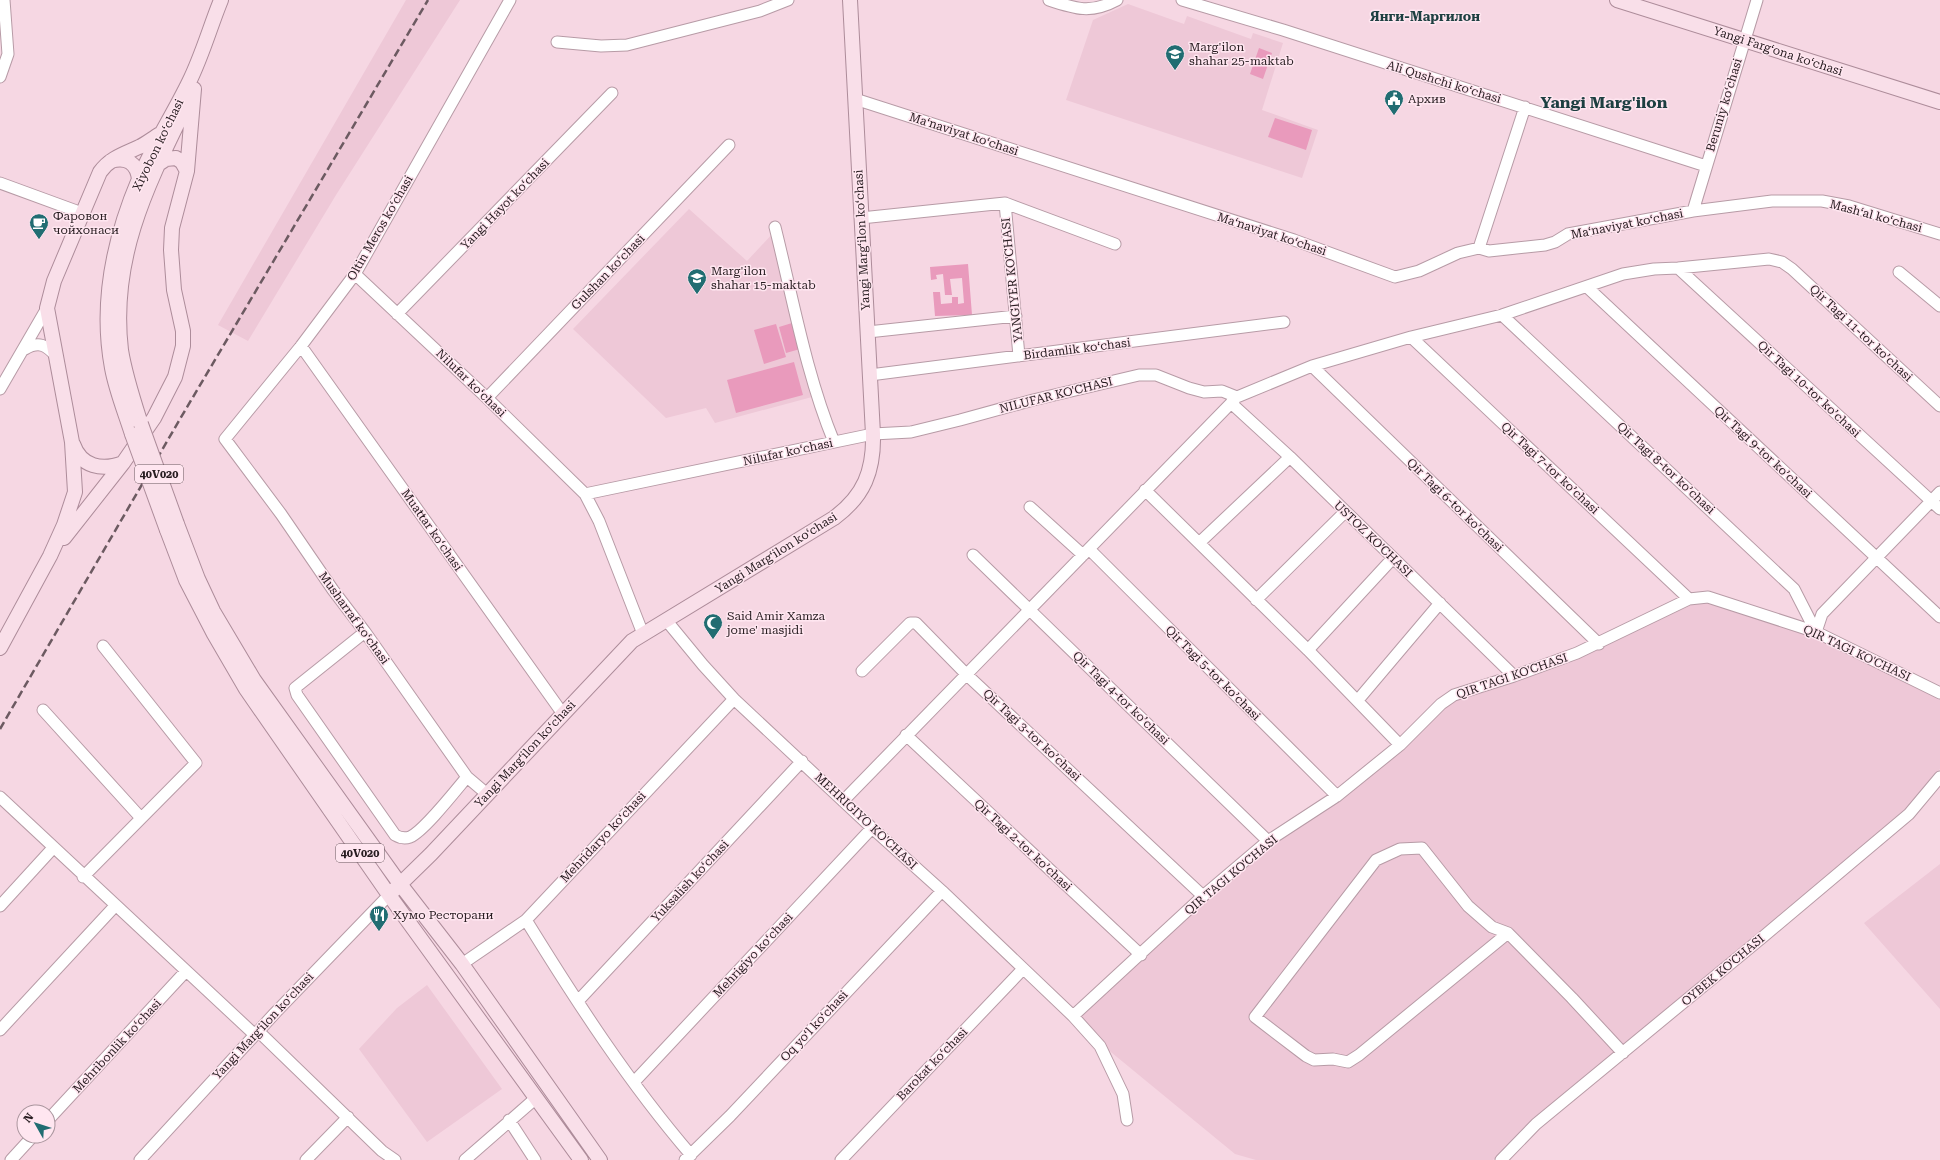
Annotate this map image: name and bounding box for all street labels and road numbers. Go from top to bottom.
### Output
street label: Yangi Fargʻona koʻchasi [1712,23,1845,79]
street label: Beruniy koʻchasi [1703,57,1745,153]
street label: Ali Qushchi koʻchasi [1385,58,1503,106]
street label: Xiyobon koʻchasi [130,97,186,193]
street label: Maʻnaviyat koʻchasi [908,110,1021,158]
street label: Yangi Hayot koʻchasi [458,156,552,252]
street label: Yangi Margʻilon koʻchasi [851,169,873,311]
street label: Oltin Meros koʻchasi [344,173,416,283]
street label: Mashʻal koʻchasi [1828,197,1924,235]
street label: Maʻnaviyat koʻchasi [1570,206,1684,242]
street label: Maʻnaviyat koʻchasi [1216,210,1329,258]
street label: YANGIYER KO'CHASI [998,217,1026,343]
street label: Gulshan koʻchasi [568,231,648,313]
street label: Qir Tagi 11-tor koʼchasi [1807,282,1915,384]
street label: Birdamlik koʻchasi [1023,335,1131,363]
street label: Qir Tagi 10-tor koʼchasi [1755,338,1863,440]
street label: Nilufar koʻchasi [433,346,509,420]
street label: NILUFAR KO'CHASI [998,374,1114,416]
street label: Qir Tagi 9-tor koʼchasi [1711,403,1815,501]
street label: Qir Tagi 7-tor koʼchasi [1498,419,1602,517]
street label: Qir Tagi 8-tor koʼchasi [1614,419,1718,517]
street label: Nilufar koʻchasi [742,436,834,468]
street label: Qir Tagi 6-tor koʼchasi [1404,455,1506,555]
road number: 40V020 [135,465,183,483]
street label: Muattar koʻchasi [399,486,466,574]
street label: USTOZ KO'CHASI [1331,498,1415,580]
street label: Yangi Margʻilon koʻchasi [712,510,840,596]
street label: Musharraf koʻchasi [316,569,392,667]
street label: QIR TAGI KO'CHASI [1801,622,1913,684]
street label: Qir Tagi 5-tor koʼchasi [1163,623,1263,723]
street label: Qir Tagi 4-tor koʼchasi [1070,648,1172,748]
street label: QIR TAGI KO'CHASI [1454,650,1570,702]
street label: Qir Tagi 3-tor koʼchasi [980,686,1084,784]
street label: Yangi Margʻilon koʻchasi [472,698,578,810]
street label: MEHRIGIYO KO'CHASI [812,770,920,872]
street label: Mehridaryo koʻchasi [557,789,649,885]
street label: Qir Tagi 2-tor koʼchasi [971,796,1075,894]
street label: QIR TAGI KO'CHASI [1182,832,1280,918]
street label: Yuksalish koʻchasi [648,837,732,925]
road number: 40V020 [336,844,384,862]
street label: Mehrigiyo koʻchasi [710,910,796,1000]
street label: OYBEK KO'CHASI [1679,931,1767,1009]
street label: Yangi Margʻilon koʻchasi [210,970,316,1082]
street label: Oq yoʻl koʻchasi [778,987,851,1064]
street label: Mehribonlik koʻchasi [70,996,164,1096]
street label: Barokat koʻchasi [894,1025,970,1103]

